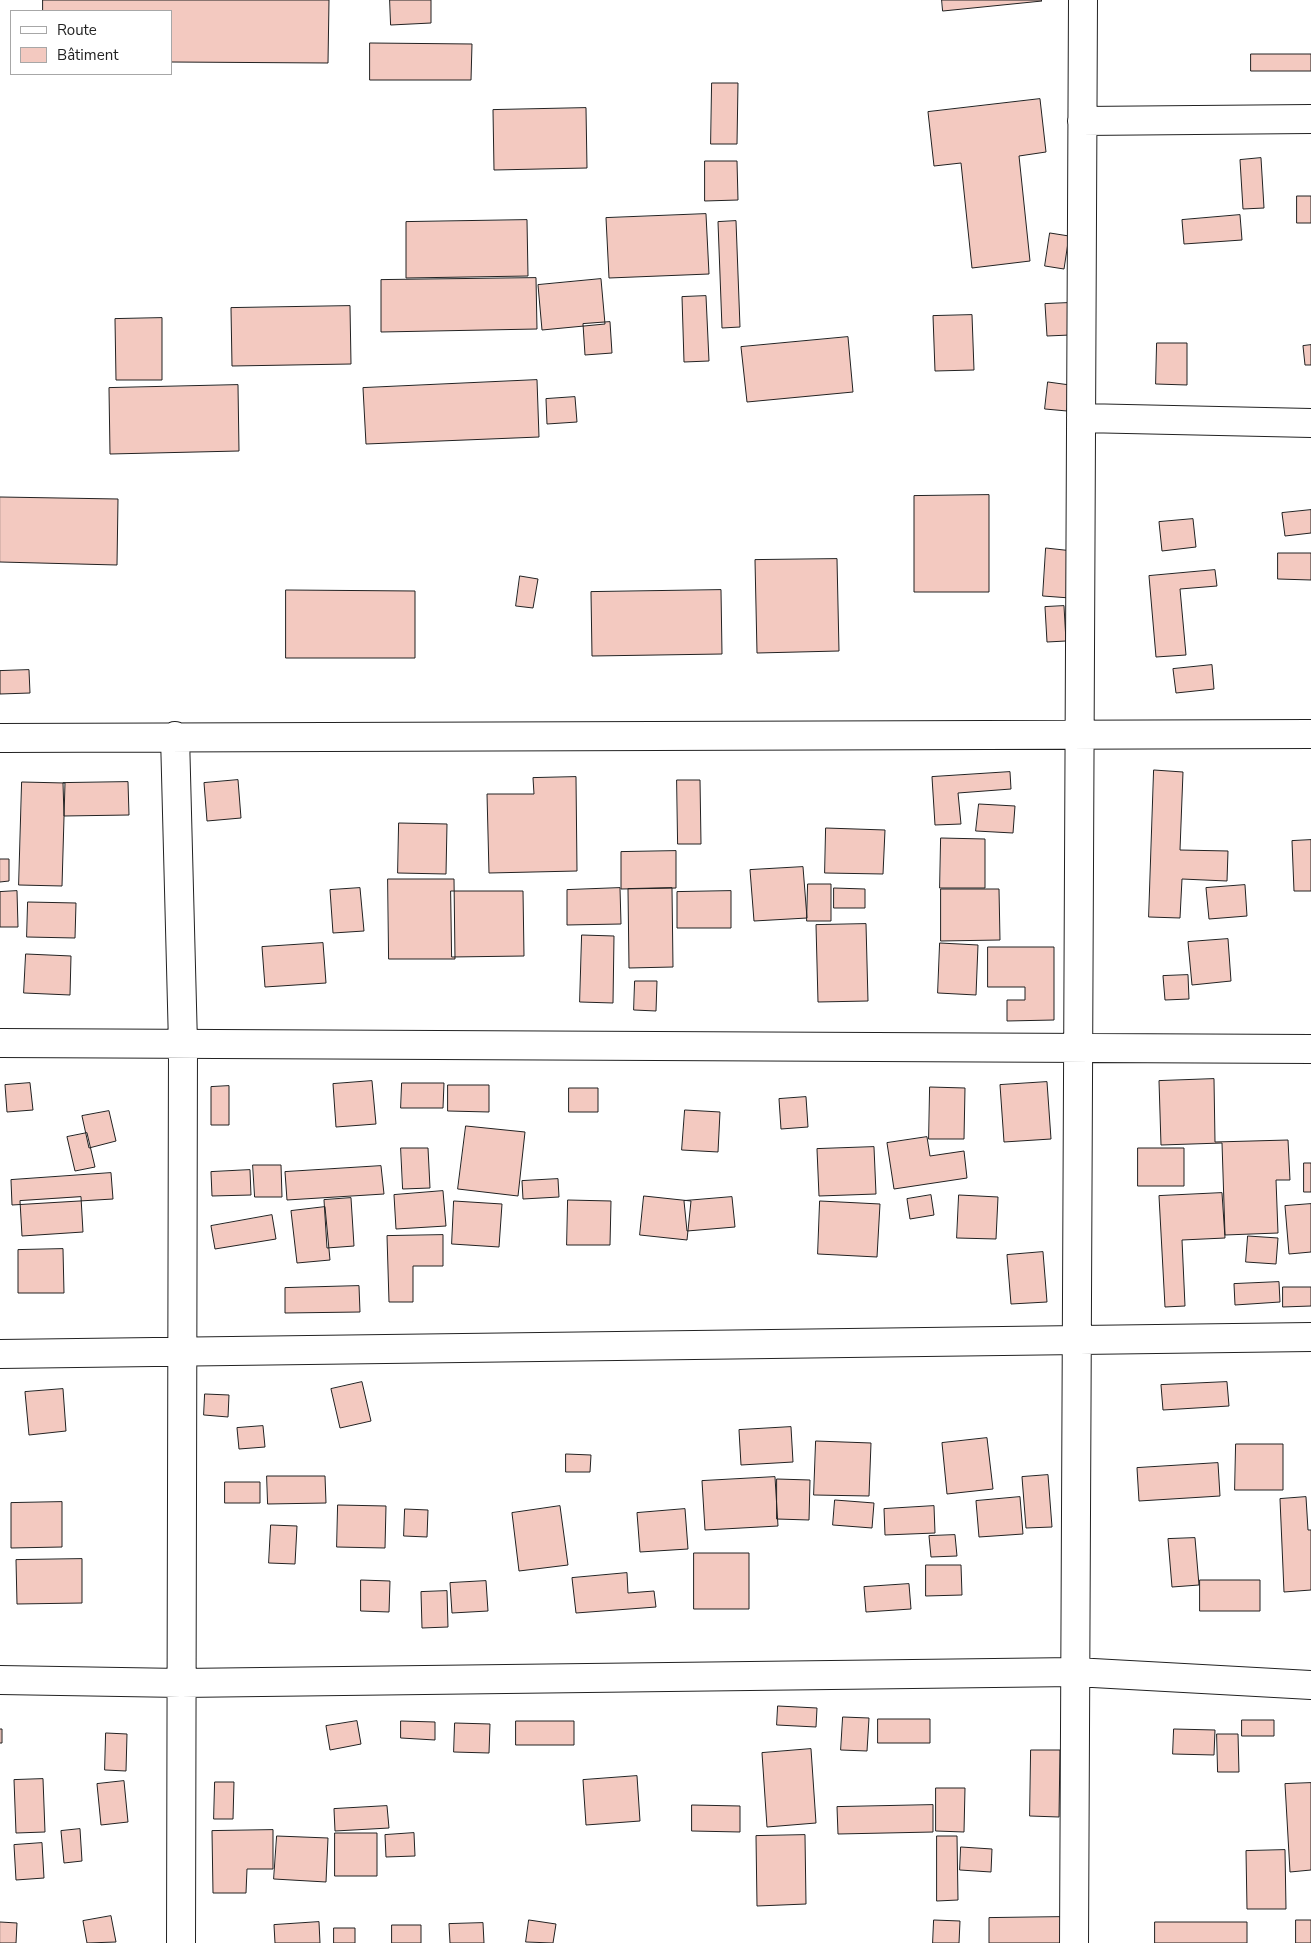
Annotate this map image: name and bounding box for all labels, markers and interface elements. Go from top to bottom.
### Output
legend [10,10,172,75]
text: Route [57,20,97,40]
text: Bâtiment [57,45,118,65]

